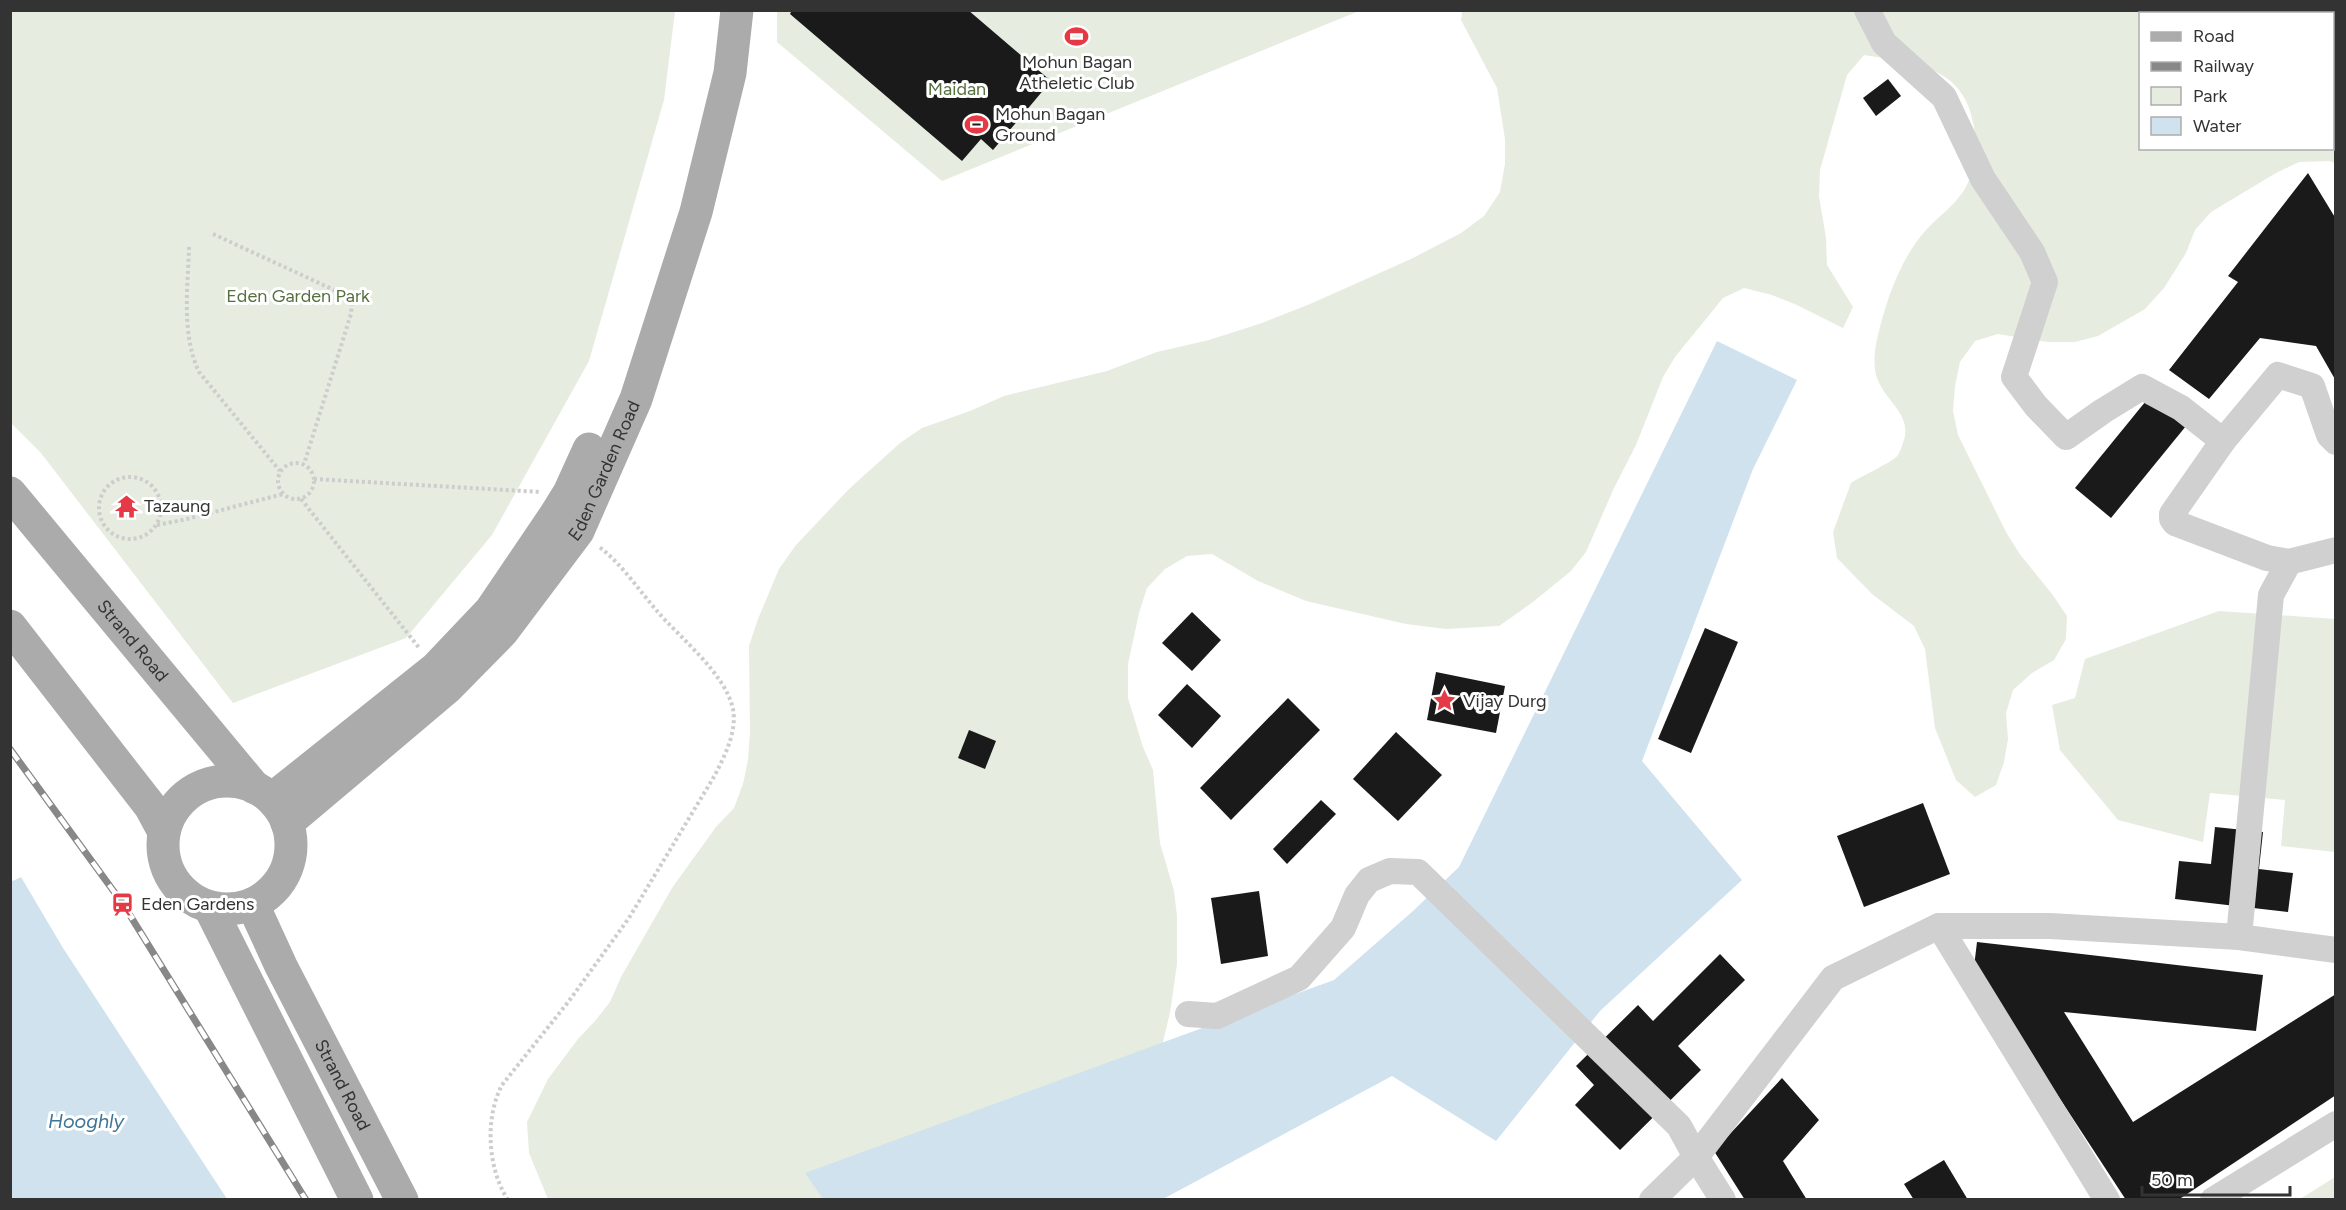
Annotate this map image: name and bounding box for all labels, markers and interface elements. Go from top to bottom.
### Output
legend [2139,12,2334,150]
sports icon: Mohun Bagan Atheletic Club [1064,23,1090,49]
text: Road [2193,25,2234,47]
place label: Mohun Bagan Atheletic Club [1019,51,1135,94]
text: Railway [2193,55,2255,77]
park label: Maidan [928,78,986,100]
text: Park [2193,85,2228,107]
place label: Mohun Bagan Ground [995,103,1105,146]
sports icon: Mohun Bagan Ground [964,111,990,137]
text: Water [2193,115,2241,137]
park label: Eden Garden Park [226,285,370,307]
street label: Eden Garden Road [563,397,645,545]
temple icon: Tazaung [113,493,139,519]
place label: Tazaung [144,495,211,517]
street label: Strand Road [92,595,173,686]
place icon: Vijay Durg [1432,688,1458,714]
place label: Vijay Durg [1463,690,1547,712]
station icon: Eden Gardens [110,891,136,917]
place label: Eden Gardens [141,893,254,915]
street label: Strand Road [310,1036,375,1134]
water label: Hooghly [48,1109,126,1133]
scale bar [2142,1159,2290,1197]
text: 50 m [2151,1169,2193,1191]

